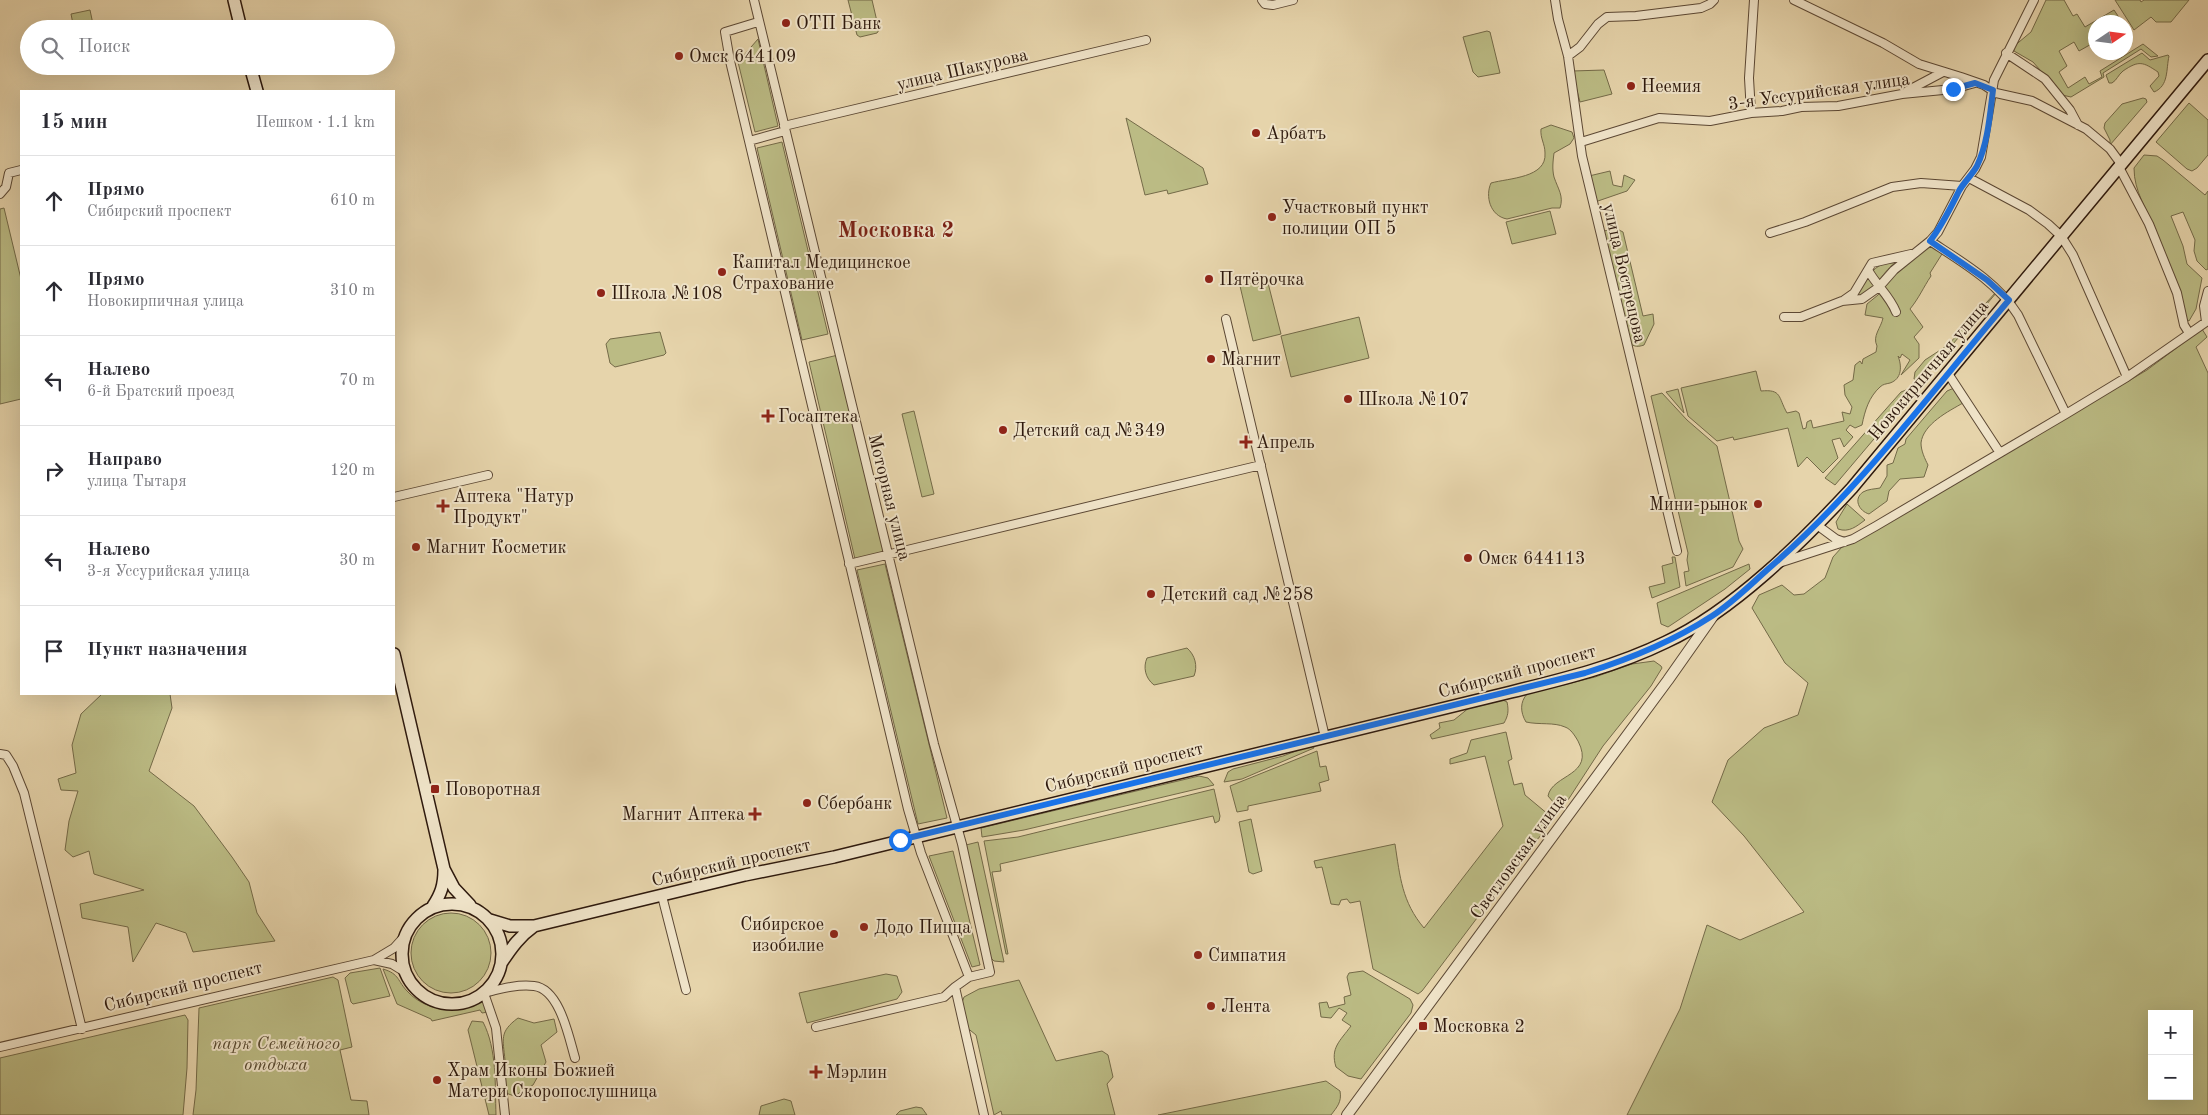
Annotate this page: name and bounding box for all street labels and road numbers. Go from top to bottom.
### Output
street label: улица Шакурова [895,46,1030,94]
street label: 3-я Уссурийская улица [1727,70,1911,114]
street label: улица Вострецова [1599,202,1649,345]
street label: Новокирпичная улица [1865,297,1992,444]
street label: Моторная улица [865,432,914,563]
street label: Сибирский проспект [1436,642,1598,702]
street label: Сибирский проспект [1043,740,1205,796]
street label: Светловская улица [1467,791,1570,923]
street label: Сибирский проспект [650,836,812,890]
street label: Сибирский проспект [102,959,264,1015]

